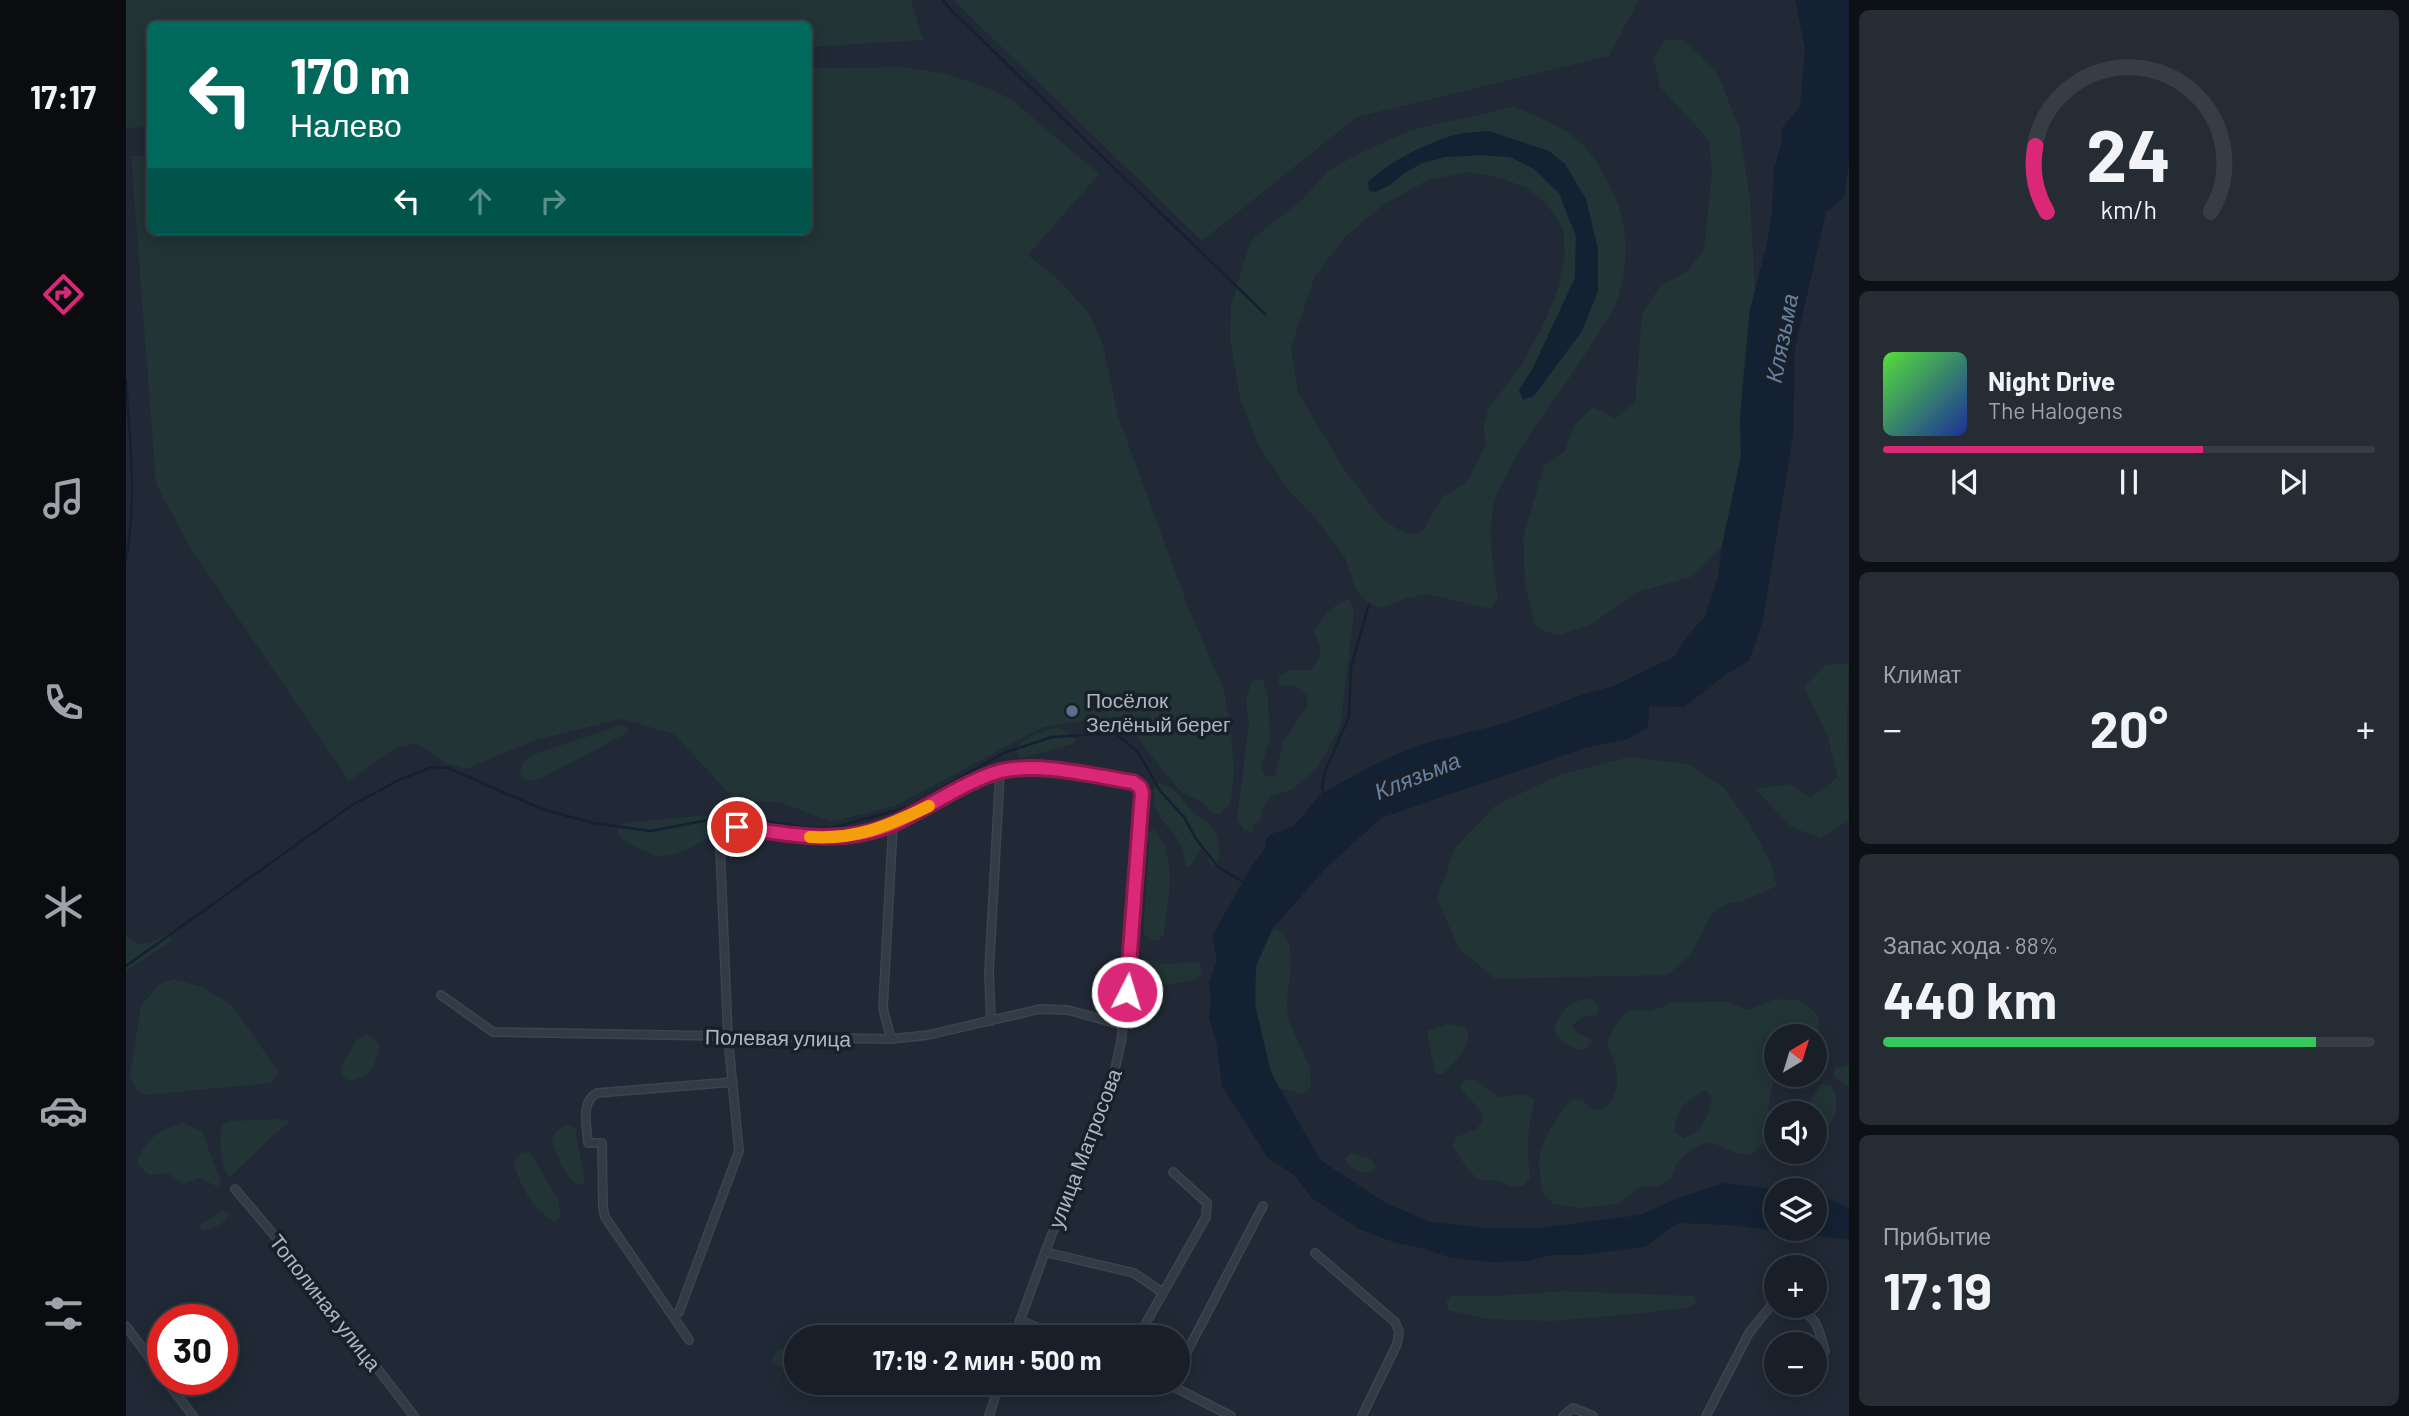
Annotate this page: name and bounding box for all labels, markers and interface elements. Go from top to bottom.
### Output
text: 170 m [290,45,410,104]
icon: left [175,49,266,140]
text: 17:17 [30,77,96,115]
text: Налево [290,105,402,143]
text: 24 [2087,109,2171,197]
icon: left [388,182,426,220]
icon: ahead [461,182,499,220]
icon: right [534,182,572,220]
text: km/h [2101,193,2157,223]
icon: directions [39,270,88,319]
water label: Клязьма [1759,291,1803,385]
text: Night Drive [1988,365,2115,396]
text: The Halogens [1988,396,2123,424]
icon: previous [1946,463,1984,501]
icon: pause [2110,463,2148,501]
icon: next [2274,463,2312,501]
icon: music [39,474,88,523]
text: Климат [1883,660,1961,688]
icon: phone [39,678,88,727]
place label: Посёлок Зелёный берег [1086,687,1231,736]
text: 20° [2090,696,2168,758]
marker: Посёлок Зелёный берег [1064,703,1080,719]
text: − [1883,705,1902,751]
text: + [2356,705,2375,751]
water label: Клязьма [1370,745,1464,805]
pin [707,797,767,857]
icon: arrive [718,808,756,846]
icon: climate [39,882,88,931]
text: Запас хода · 88% [1883,931,2058,959]
position arrow [1090,955,1164,1029]
text: 440 km [1883,967,2057,1029]
street label: Полевая улица [705,1023,852,1051]
north arrow [1764,1024,1827,1087]
map controls [1764,1024,1827,1395]
street label: улица Матросова [1042,1064,1126,1231]
icon: car [39,1086,88,1135]
button: sound [1764,1101,1827,1164]
button: layers [1764,1178,1827,1241]
text: Прибытие [1883,1222,1991,1250]
street label: Тополиная улица [265,1229,387,1375]
button: + [1764,1255,1827,1318]
text: 17:19 [1883,1258,1992,1320]
icon: filters [39,1289,88,1338]
speed limit sign: 30 [147,1304,238,1395]
button: − [1764,1332,1827,1395]
text: 17:19 · 2 мин · 500 m [873,1344,1101,1375]

